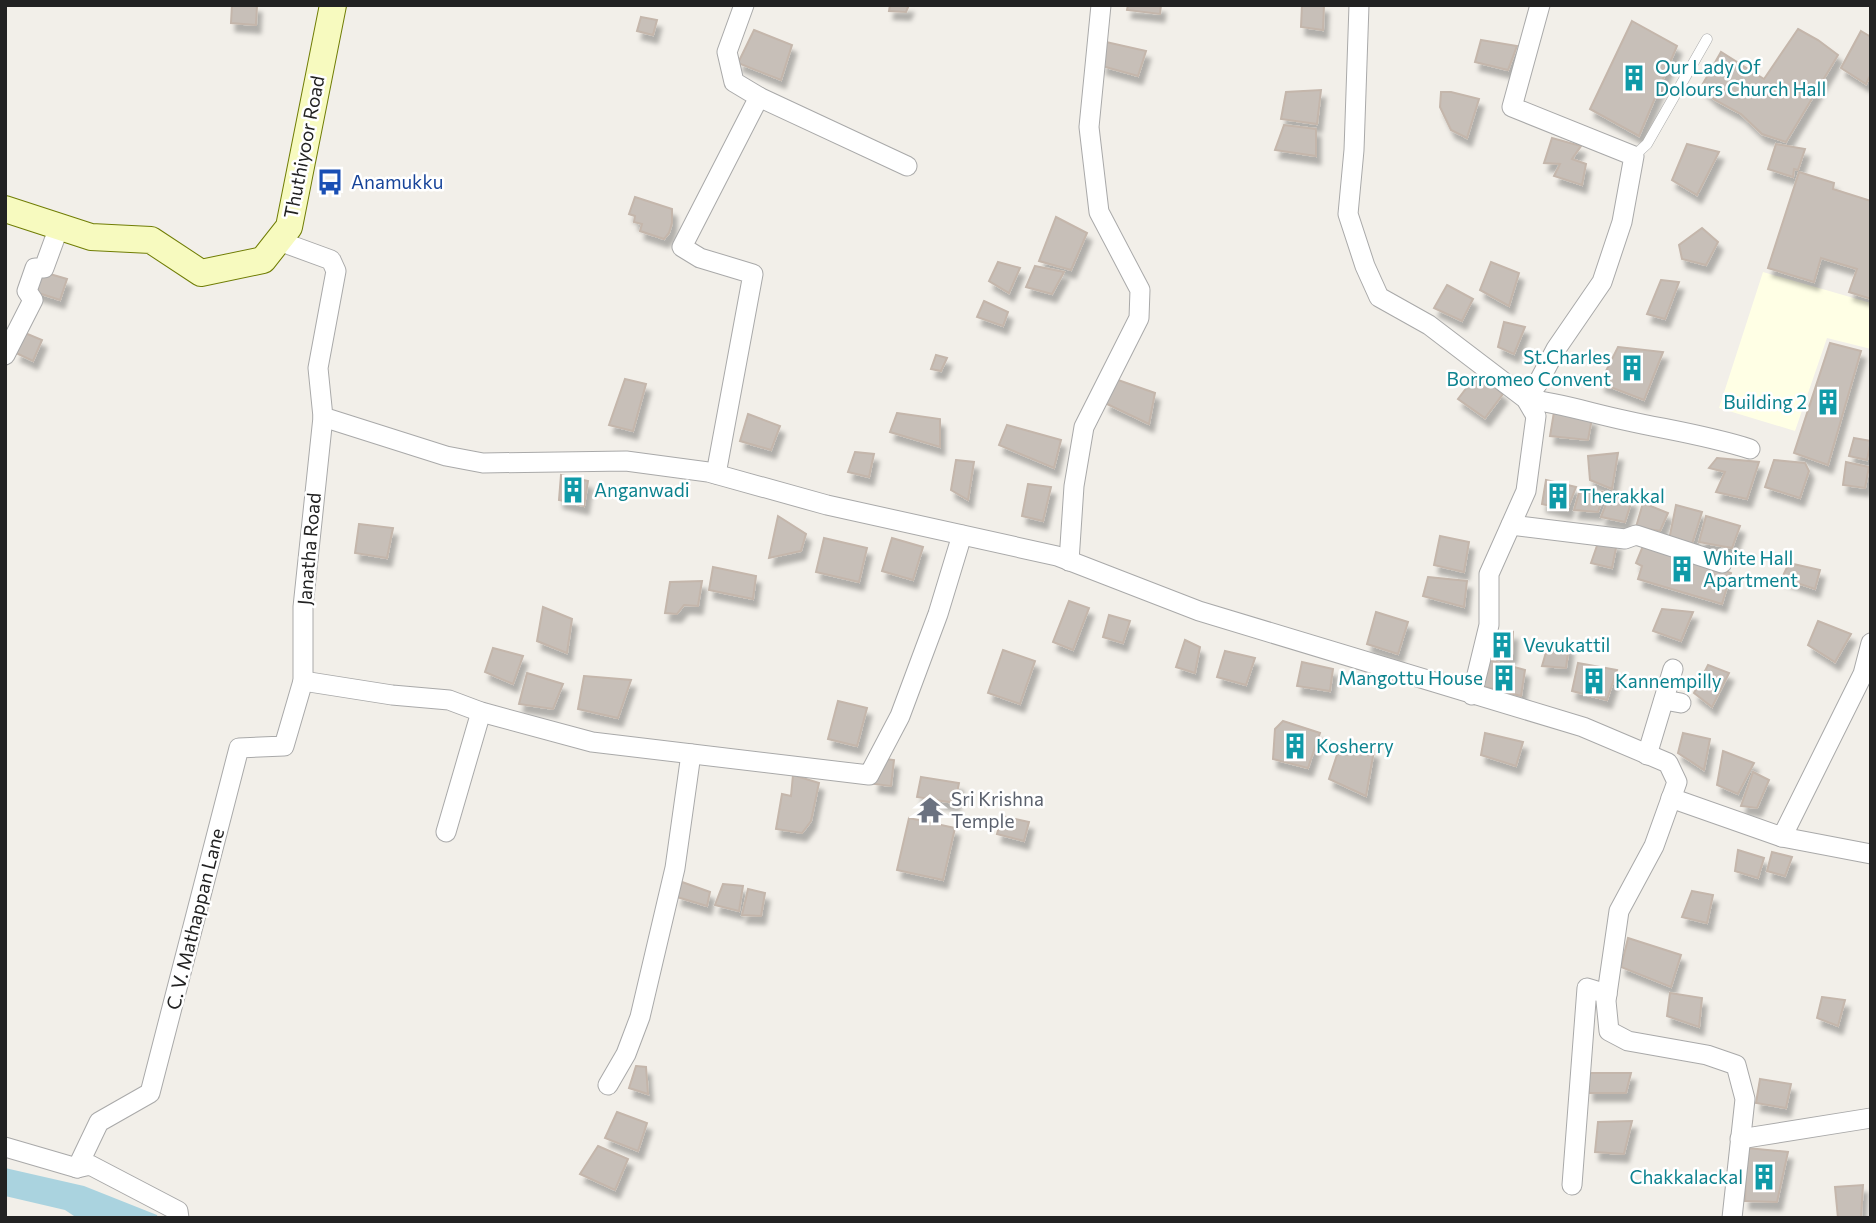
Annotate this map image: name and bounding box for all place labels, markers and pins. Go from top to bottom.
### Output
place label: Our Lady Of Dolours Church Hall [1655,55,1826,100]
building icon: Our Lady Of Dolours Church Hall [1619,63,1649,93]
bus stop icon: Anamukku [315,167,345,197]
place label: Anamukku [351,170,443,193]
place label: St.Charles Borromeo Convent [1446,345,1611,390]
building icon: St.Charles Borromeo Convent [1617,353,1647,383]
building icon: Building 2 [1813,387,1843,417]
place label: Building 2 [1723,390,1807,413]
building icon: Anganwadi [558,475,588,505]
place label: Anganwadi [594,478,690,501]
building icon: Therakkal [1543,481,1573,511]
place label: Therakkal [1579,484,1665,507]
place label: White Hall Apartment [1703,546,1798,591]
building icon: White Hall Apartment [1667,554,1697,584]
building icon: Vevukattil [1487,630,1517,660]
place label: Vevukattil [1523,633,1610,656]
building icon: Mangottu House [1489,663,1519,693]
place label: Mangottu House [1338,666,1483,689]
building icon: Kannempilly [1579,666,1609,696]
place label: Kannempilly [1615,669,1722,692]
building icon: Kosherry [1280,731,1310,761]
place label: Kosherry [1316,734,1394,757]
place label: Sri Krishna Temple [951,787,1044,832]
temple icon: Sri Krishna Temple [915,795,945,825]
building icon: Chakkalackal [1749,1162,1779,1192]
place label: Chakkalackal [1629,1165,1743,1188]

